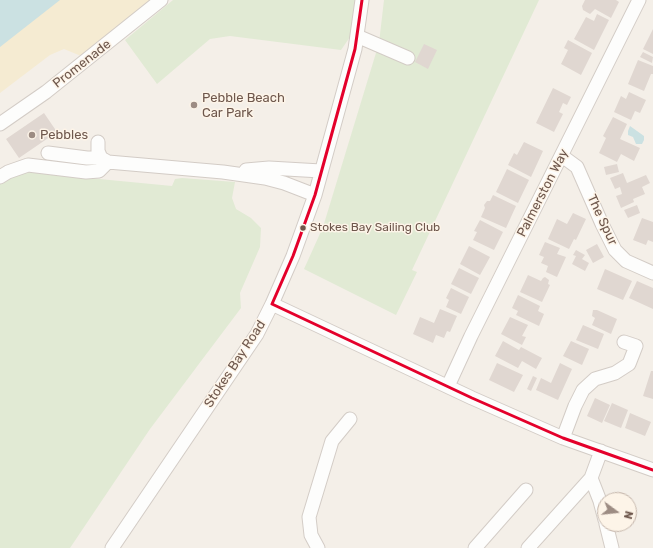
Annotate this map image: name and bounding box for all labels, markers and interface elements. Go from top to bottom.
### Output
street label: Promenade [50,36,114,92]
place label: Pebble Beach Car Park [202,90,285,121]
marker: Pebble Beach Car Park [189,100,199,110]
place label: Pebbles [40,127,88,143]
marker: Pebbles [27,130,37,140]
street label: Palmerston Way [514,146,572,240]
street label: The Spur [583,192,621,248]
place label: Stokes Bay Sailing Club [310,221,440,235]
marker: Stokes Bay Sailing Club [298,223,308,233]
street label: Stokes Bay Road [201,317,269,411]
north arrow [597,492,637,532]
text: N [621,509,635,520]

